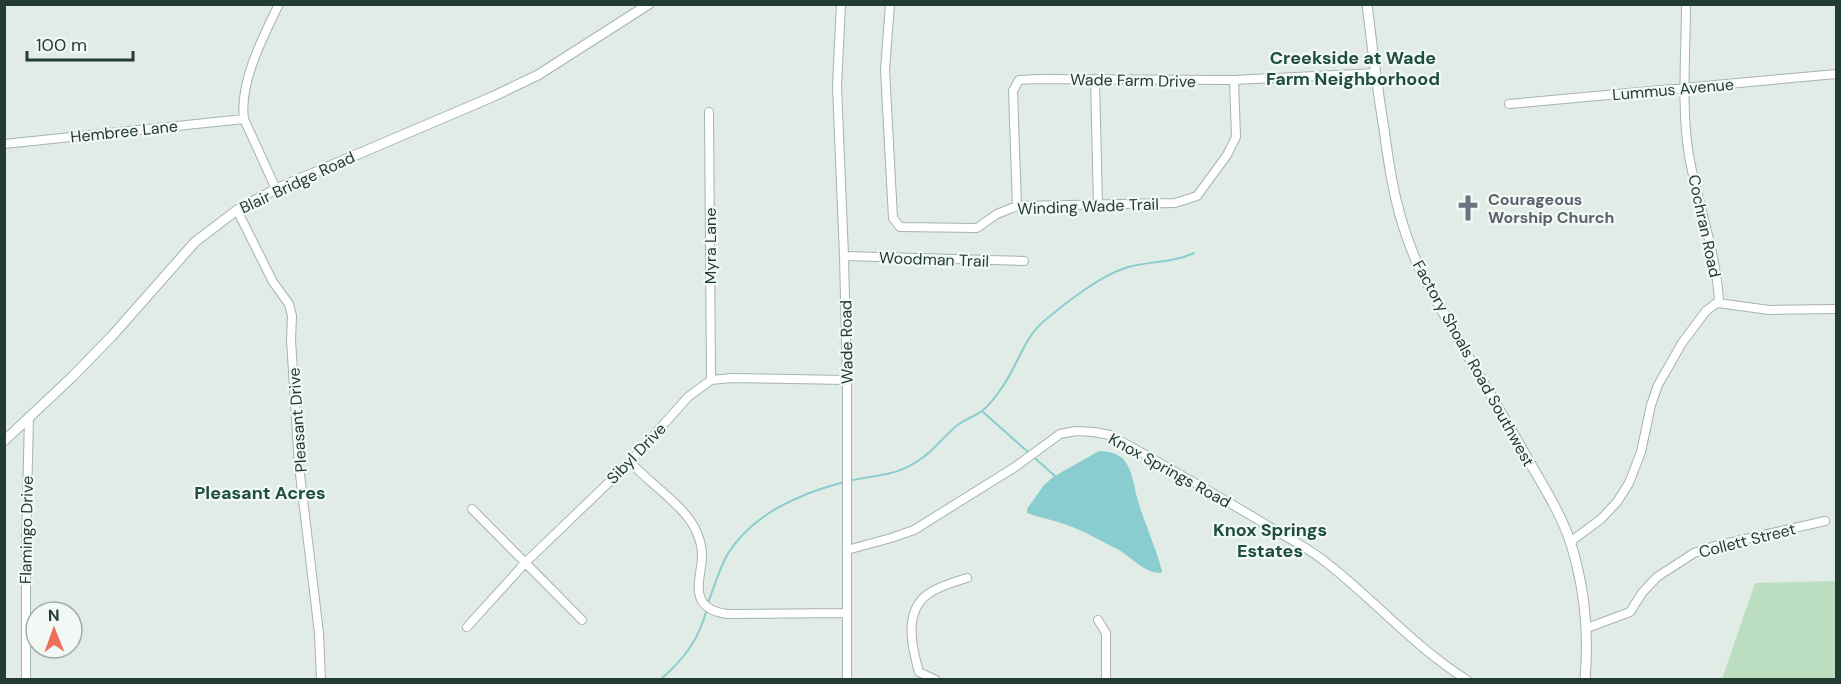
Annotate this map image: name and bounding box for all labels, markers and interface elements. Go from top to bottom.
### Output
scale bar [27,24,134,62]
text: 100 m [36,33,87,57]
district label: Creekside at Wade Farm Neighborhood [1266,46,1440,91]
street label: Wade Farm Drive [1070,69,1196,92]
street label: Lummus Avenue [1611,74,1735,105]
street label: Hembree Lane [69,115,179,148]
street label: Blair Bridge Road [236,147,358,218]
street label: Cochran Road [1683,173,1726,279]
place label: Courageous Worship Church [1488,189,1614,228]
church icon: Courageous Worship Church [1453,193,1483,223]
street label: Winding Wade Trail [1017,194,1159,219]
street label: Myra Lane [700,208,721,284]
street label: Woodman Trail [879,247,989,272]
street label: Factory Shoals Road Southwest [1408,256,1539,470]
street label: Wade Road [835,300,858,384]
street label: Pleasant Drive [283,367,312,473]
street label: Sibyl Drive [602,418,671,488]
street label: Knox Springs Road [1105,428,1235,513]
street label: Flamingo Drive [15,476,38,584]
district label: Pleasant Acres [194,481,326,505]
district label: Knox Springs Estates [1213,518,1327,563]
street label: Collett Street [1697,518,1798,563]
north arrow [24,600,84,660]
text: N [48,605,60,626]

